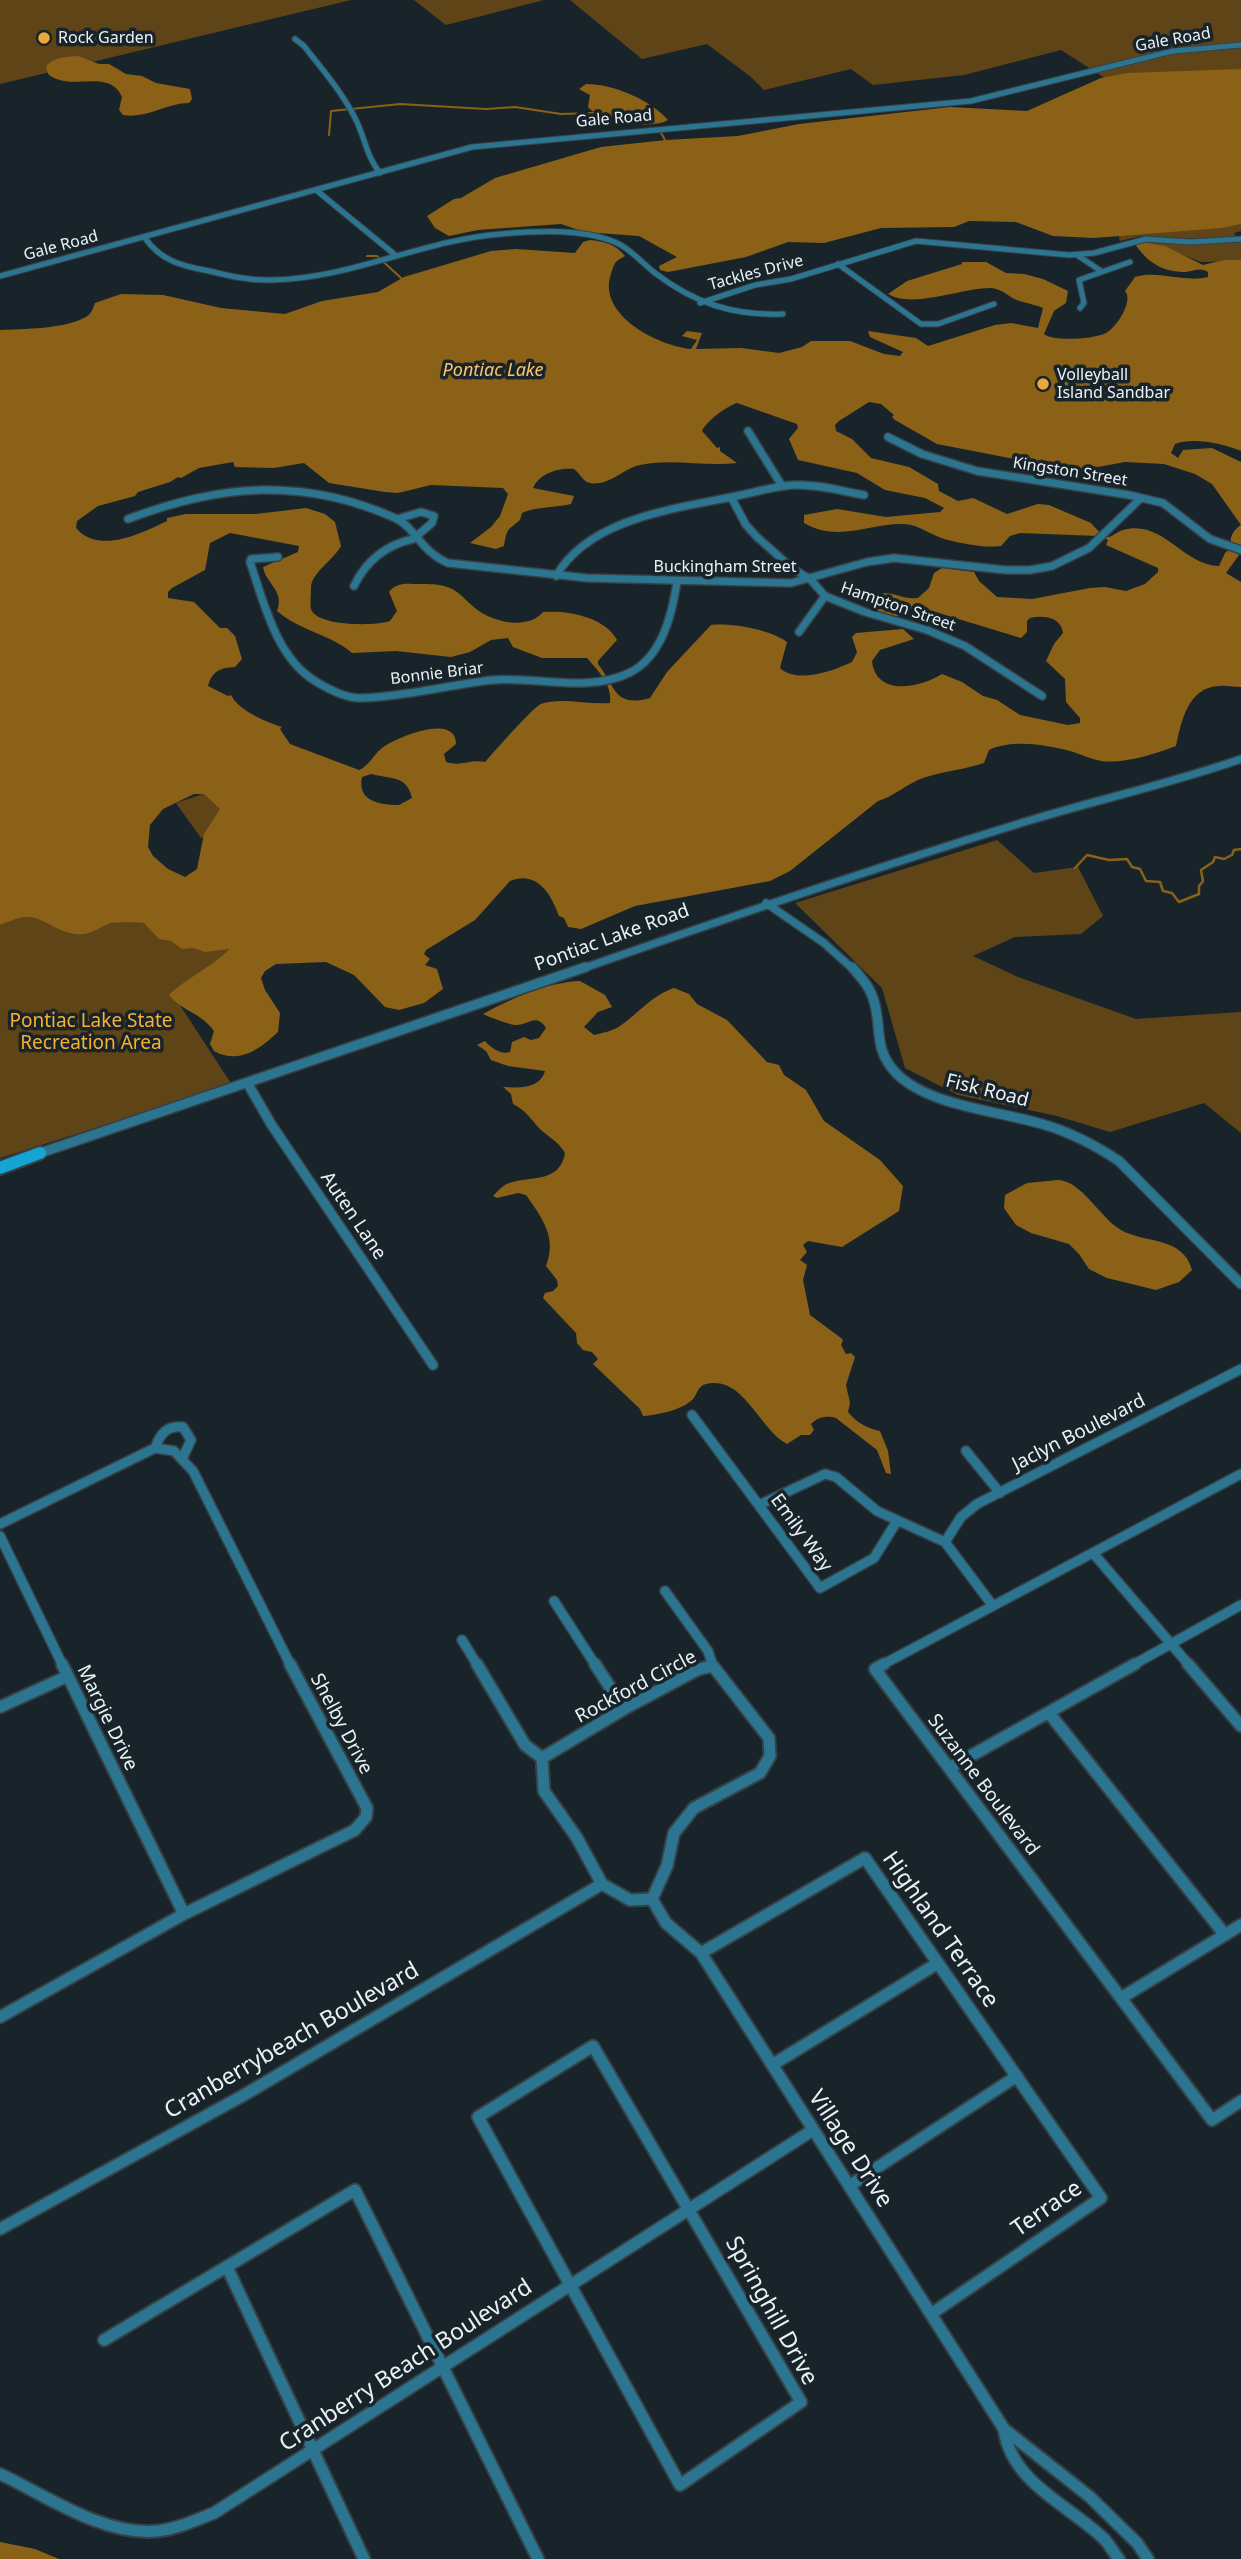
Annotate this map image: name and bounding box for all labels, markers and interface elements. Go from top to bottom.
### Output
street label: Gale Road [1134,24,1212,56]
place label: Rock Garden [58,28,154,48]
marker: Rock Garden [36,30,52,46]
street label: Gale Road [575,106,653,132]
street label: Gale Road [22,227,100,265]
street label: Tackles Drive [706,251,806,295]
water label: Pontiac Lake [443,360,543,382]
place label: Volleyball Island Sandbar [1057,365,1170,403]
marker: Volleyball Island Sandbar [1035,376,1051,392]
street label: Kingston Street [1011,453,1129,491]
street label: Buckingham Street [653,557,797,577]
street label: Hampton Street [838,578,958,636]
street label: Bonnie Briar [389,659,485,689]
street label: Pontiac Lake Road [531,899,693,977]
park label: Pontiac Lake State Recreation Area [9,1011,173,1055]
street label: Fisk Road [943,1070,1031,1112]
street label: Auten Lane [315,1168,391,1264]
street label: Jaclyn Boulevard [1009,1390,1149,1476]
street label: Emily Way [765,1490,837,1576]
street label: Rockford Circle [572,1646,700,1728]
street label: Margie Drive [72,1661,142,1775]
street label: Shelby Drive [305,1670,377,1778]
street label: Suzanne Boulevard [922,1710,1044,1860]
street label: Highland Terrace [876,1847,1004,2013]
street label: Cranberrybeach Boulevard [160,1957,424,2125]
street label: Village Drive [802,2085,898,2213]
street label: Terrace [1006,2175,1088,2243]
street label: Springhill Drive [719,2232,823,2390]
street label: Cranberry Beach Boulevard [274,2274,538,2458]

